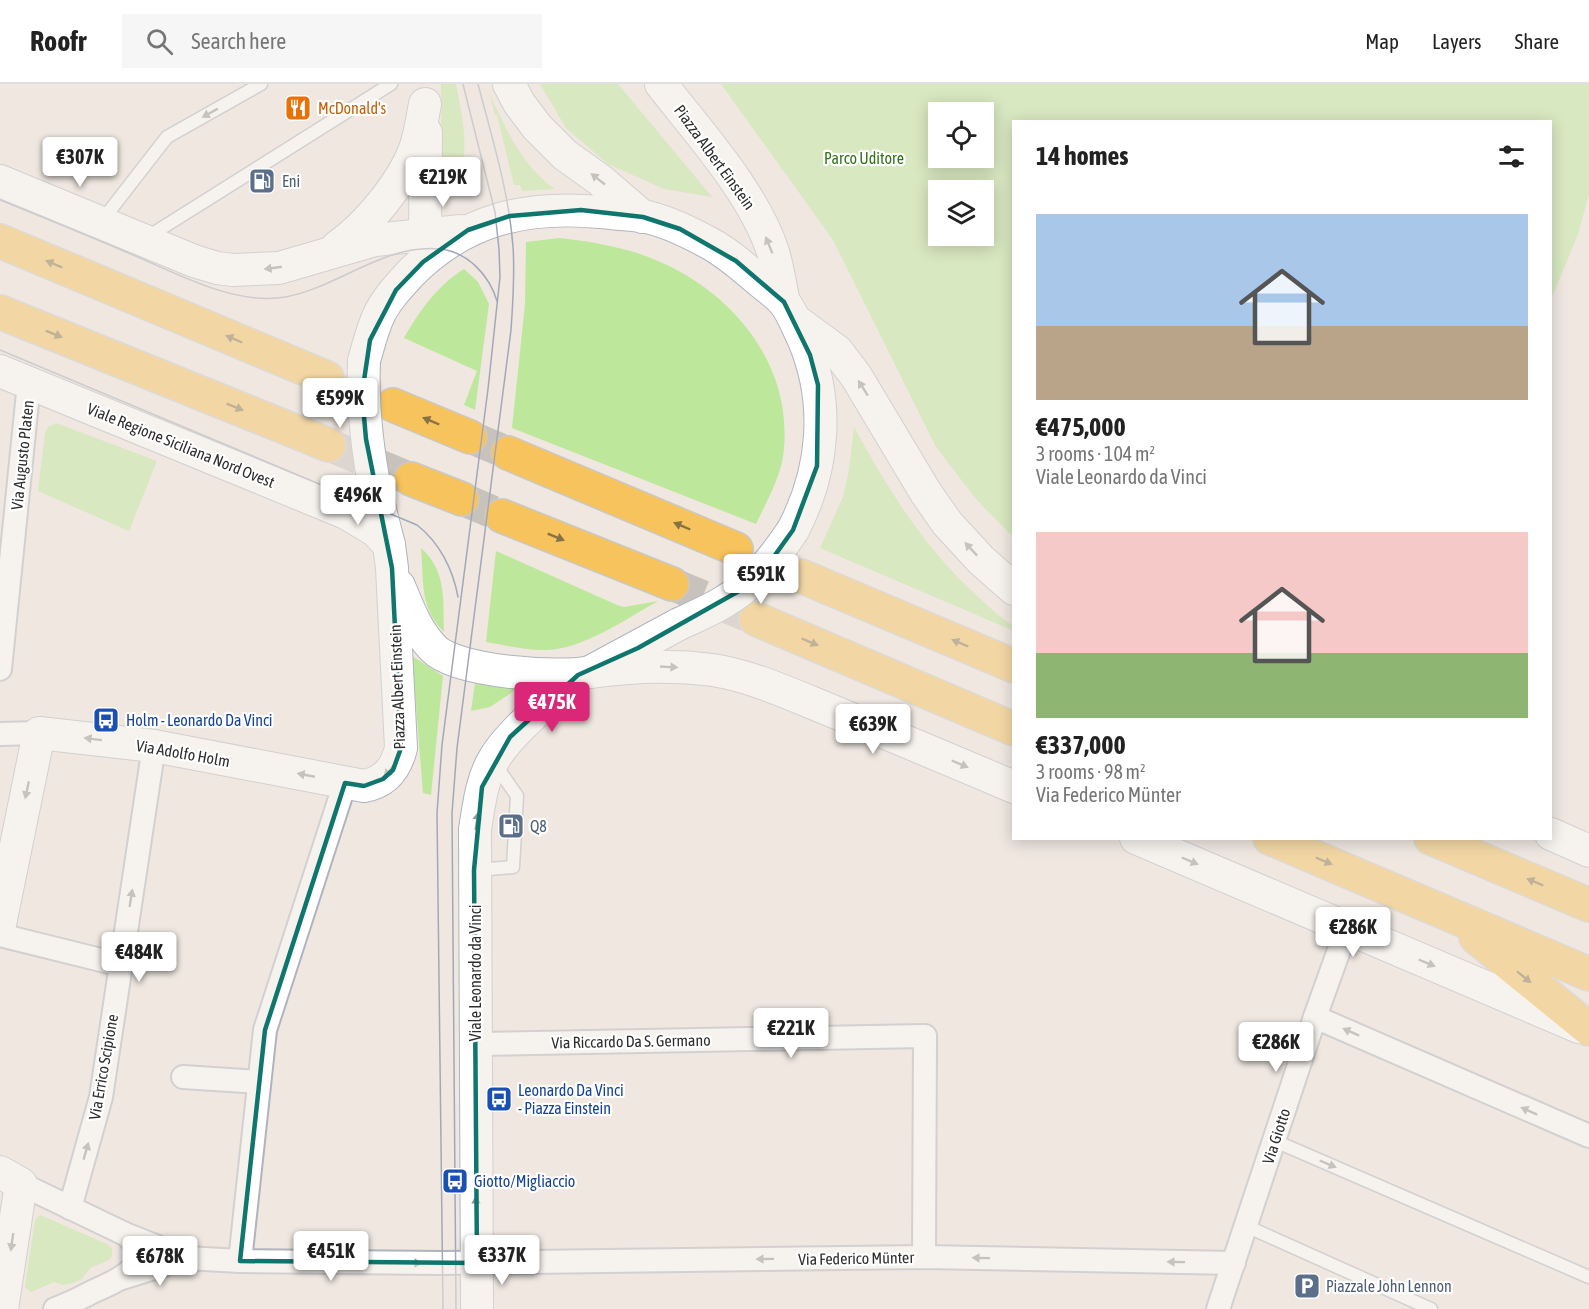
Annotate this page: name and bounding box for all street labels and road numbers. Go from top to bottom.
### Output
street label: Piazza Albert Einstein [671,101,759,213]
street label: Via Augusto Platen [7,399,38,511]
street label: Viale Regione Siciliana Nord Ovest [84,399,278,492]
street label: Piazza Albert Einstein [386,624,408,750]
street label: Via Adolfo Holm [135,736,231,770]
street label: Viale Leonardo da Vinci [466,905,484,1041]
street label: Via Errico Scipione [85,1013,122,1121]
street label: Via Riccardo Da S. Germano [551,1031,711,1051]
street label: Via Giotto [1259,1106,1293,1166]
street label: Via Federico Münter [798,1248,914,1268]

